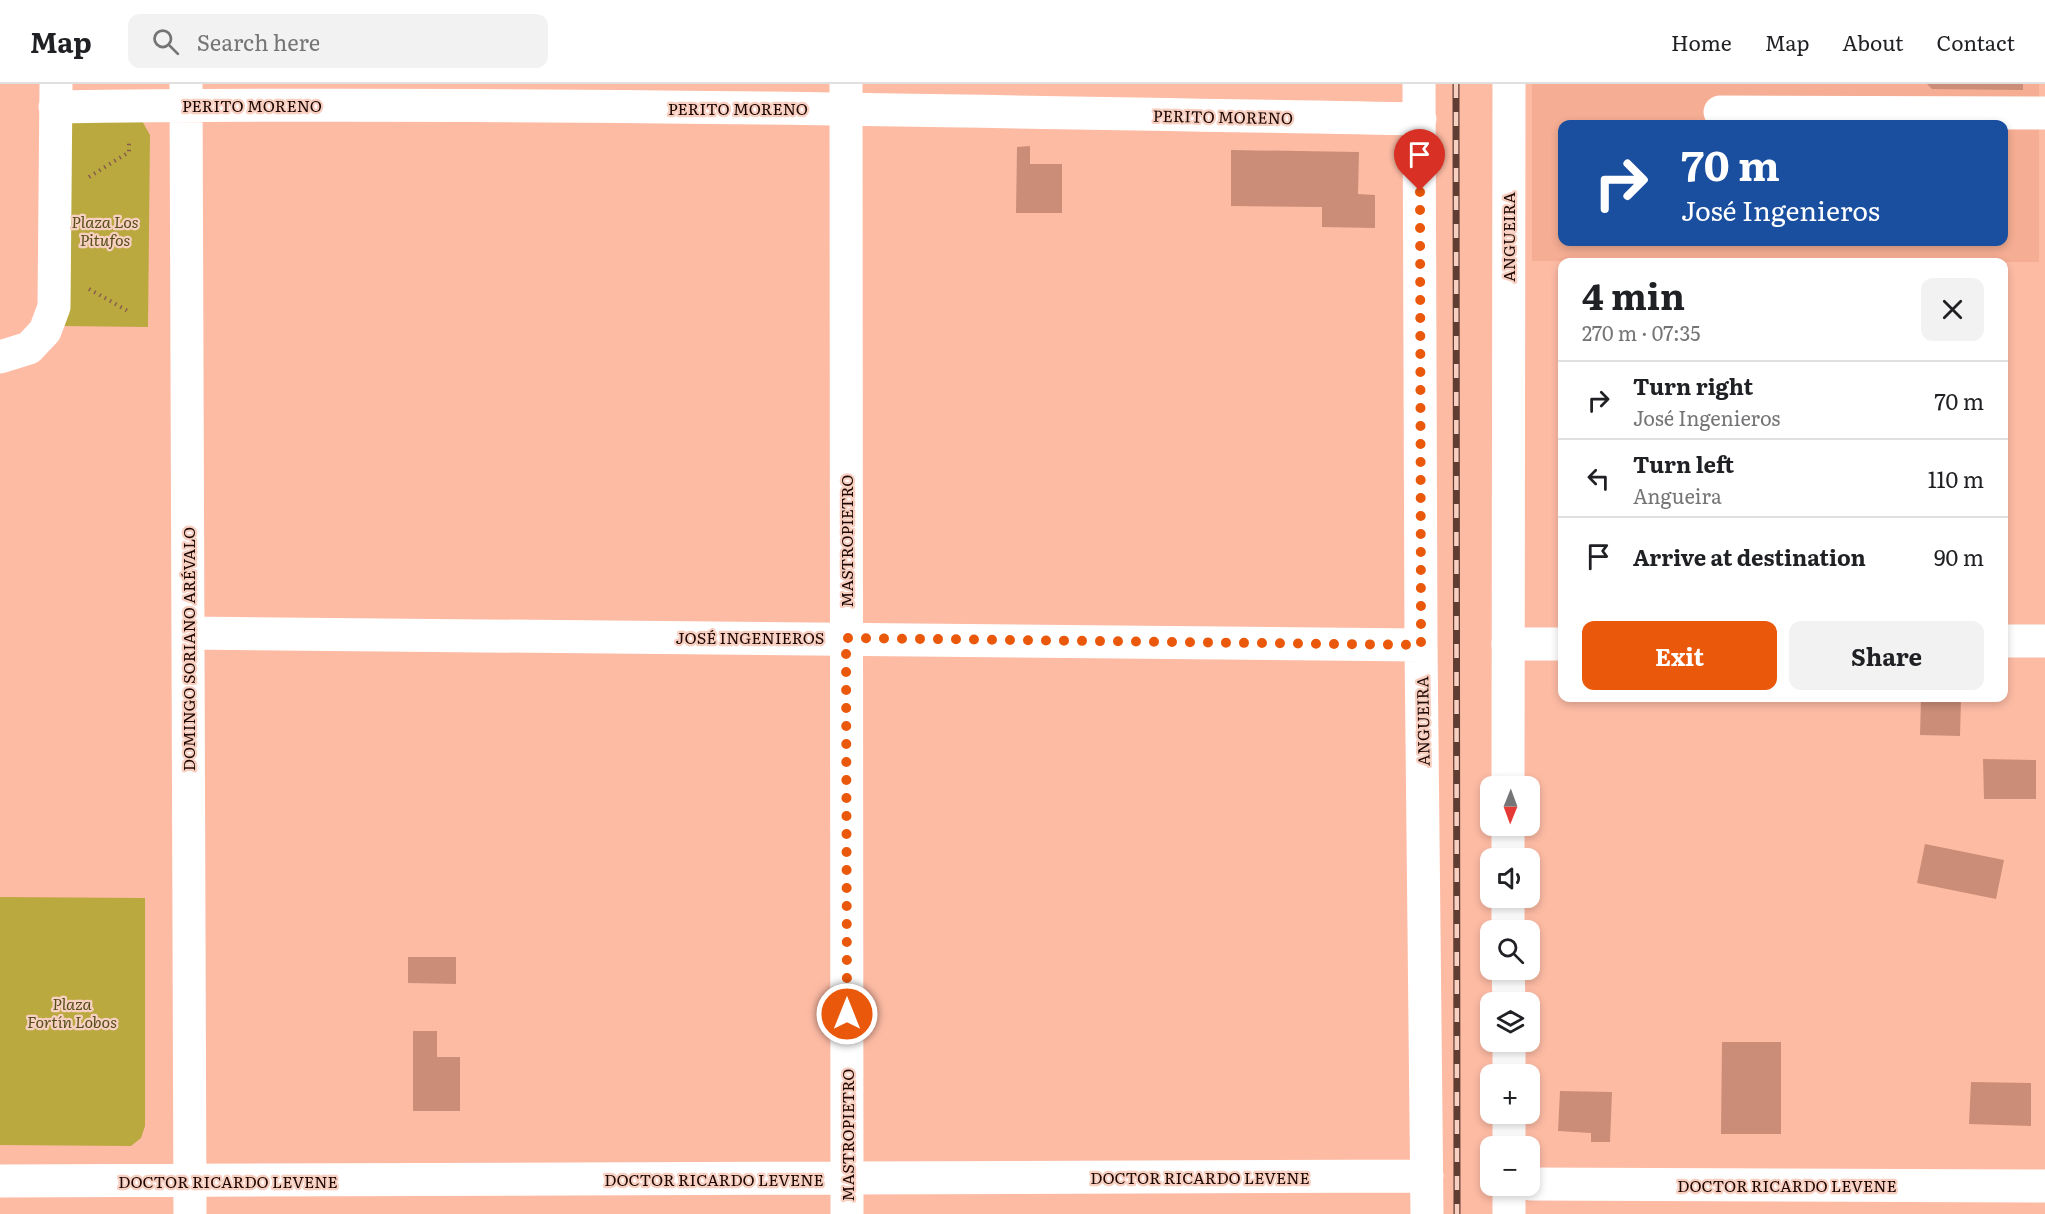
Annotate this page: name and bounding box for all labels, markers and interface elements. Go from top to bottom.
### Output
search box [128,14,548,68]
text: Map [30,20,92,62]
icon: search [149,25,182,58]
text: Search here [197,25,320,58]
text: Home [1671,26,1732,57]
text: Map [1765,26,1809,57]
text: About [1842,26,1904,57]
text: Contact [1937,26,2015,57]
street label: PERITO MORENO [182,93,322,117]
street label: PERITO MORENO [668,96,808,120]
street label: PERITO MORENO [1153,103,1293,129]
pin [1394,129,1445,191]
text: 70 m [1681,132,1780,194]
icon: arrive [1403,138,1436,171]
icon: right [1582,144,1660,222]
text: José Ingenieros [1681,189,1880,229]
street label: ANGUEIRA [1496,192,1520,282]
park label: Plaza Los Pitufos [71,209,139,251]
text: 4 min [1582,268,1685,321]
button: close [1921,278,1984,341]
text: 270 m · 07:35 [1582,317,1700,347]
text: Turn right [1633,369,1753,402]
icon: right [1582,384,1615,417]
text: 70 m [1934,384,1984,417]
text: José Ingenieros [1633,402,1780,432]
text: Turn left [1633,447,1734,480]
icon: left [1582,462,1615,495]
text: 110 m [1928,462,1984,495]
street label: MASTROPIETRO [834,475,858,607]
text: Angueira [1633,480,1722,510]
street label: DOMINGO SORIANO ARÉVALO [176,527,200,771]
icon: arrive [1582,540,1615,573]
text: Arrive at destination [1633,540,1866,573]
text: 90 m [1934,540,1984,573]
button: Exit [1582,621,1777,690]
button: Share [1789,621,1984,690]
street label: JOSÉ INGENIEROS [676,625,824,649]
street label: ANGUEIRA [1409,676,1435,766]
north arrow [1480,776,1540,836]
map controls [1480,776,1540,1196]
button: sound [1480,848,1540,908]
button: search [1480,920,1540,980]
position arrow [815,982,879,1046]
park label: Plaza Fortín Lobos [27,991,117,1033]
button: layers [1480,992,1540,1052]
button: + [1480,1064,1540,1124]
street label: MASTROPIETRO [835,1069,859,1201]
button: − [1480,1136,1540,1196]
street label: DOCTOR RICARDO LEVENE [1090,1165,1310,1189]
street label: DOCTOR RICARDO LEVENE [604,1167,824,1191]
street label: DOCTOR RICARDO LEVENE [118,1169,338,1193]
street label: DOCTOR RICARDO LEVENE [1677,1173,1897,1197]

